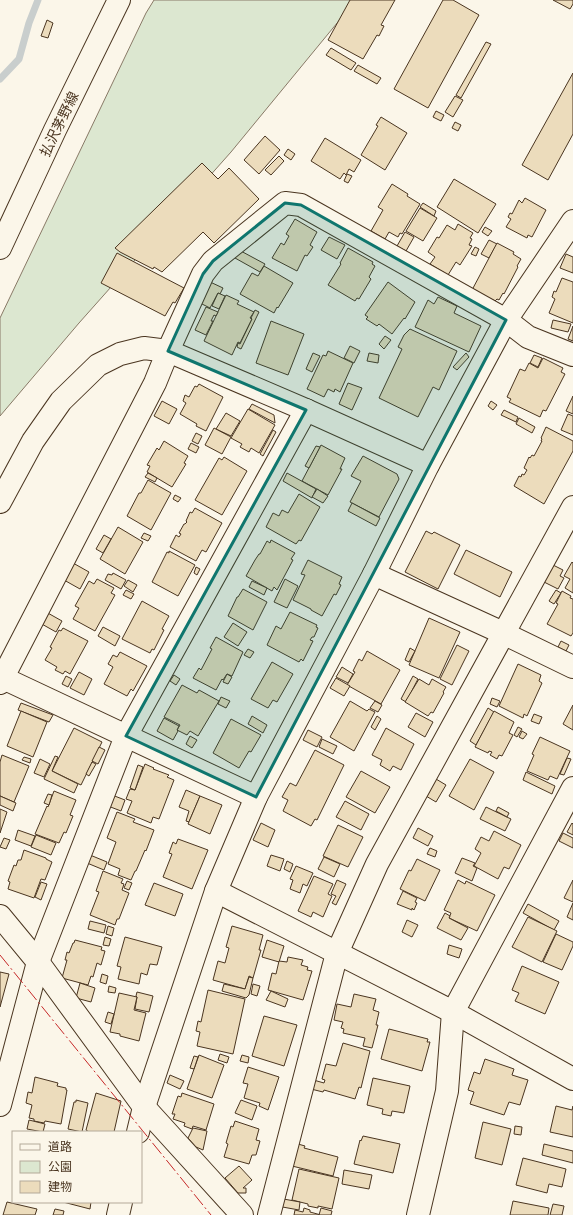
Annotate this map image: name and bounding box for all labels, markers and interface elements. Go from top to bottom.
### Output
street label: 払沢茅野線 [36,89,83,160]
legend [12,1131,142,1203]
text: 道路 [48,1139,72,1155]
text: 公園 [48,1159,72,1175]
text: 建物 [48,1179,72,1195]

